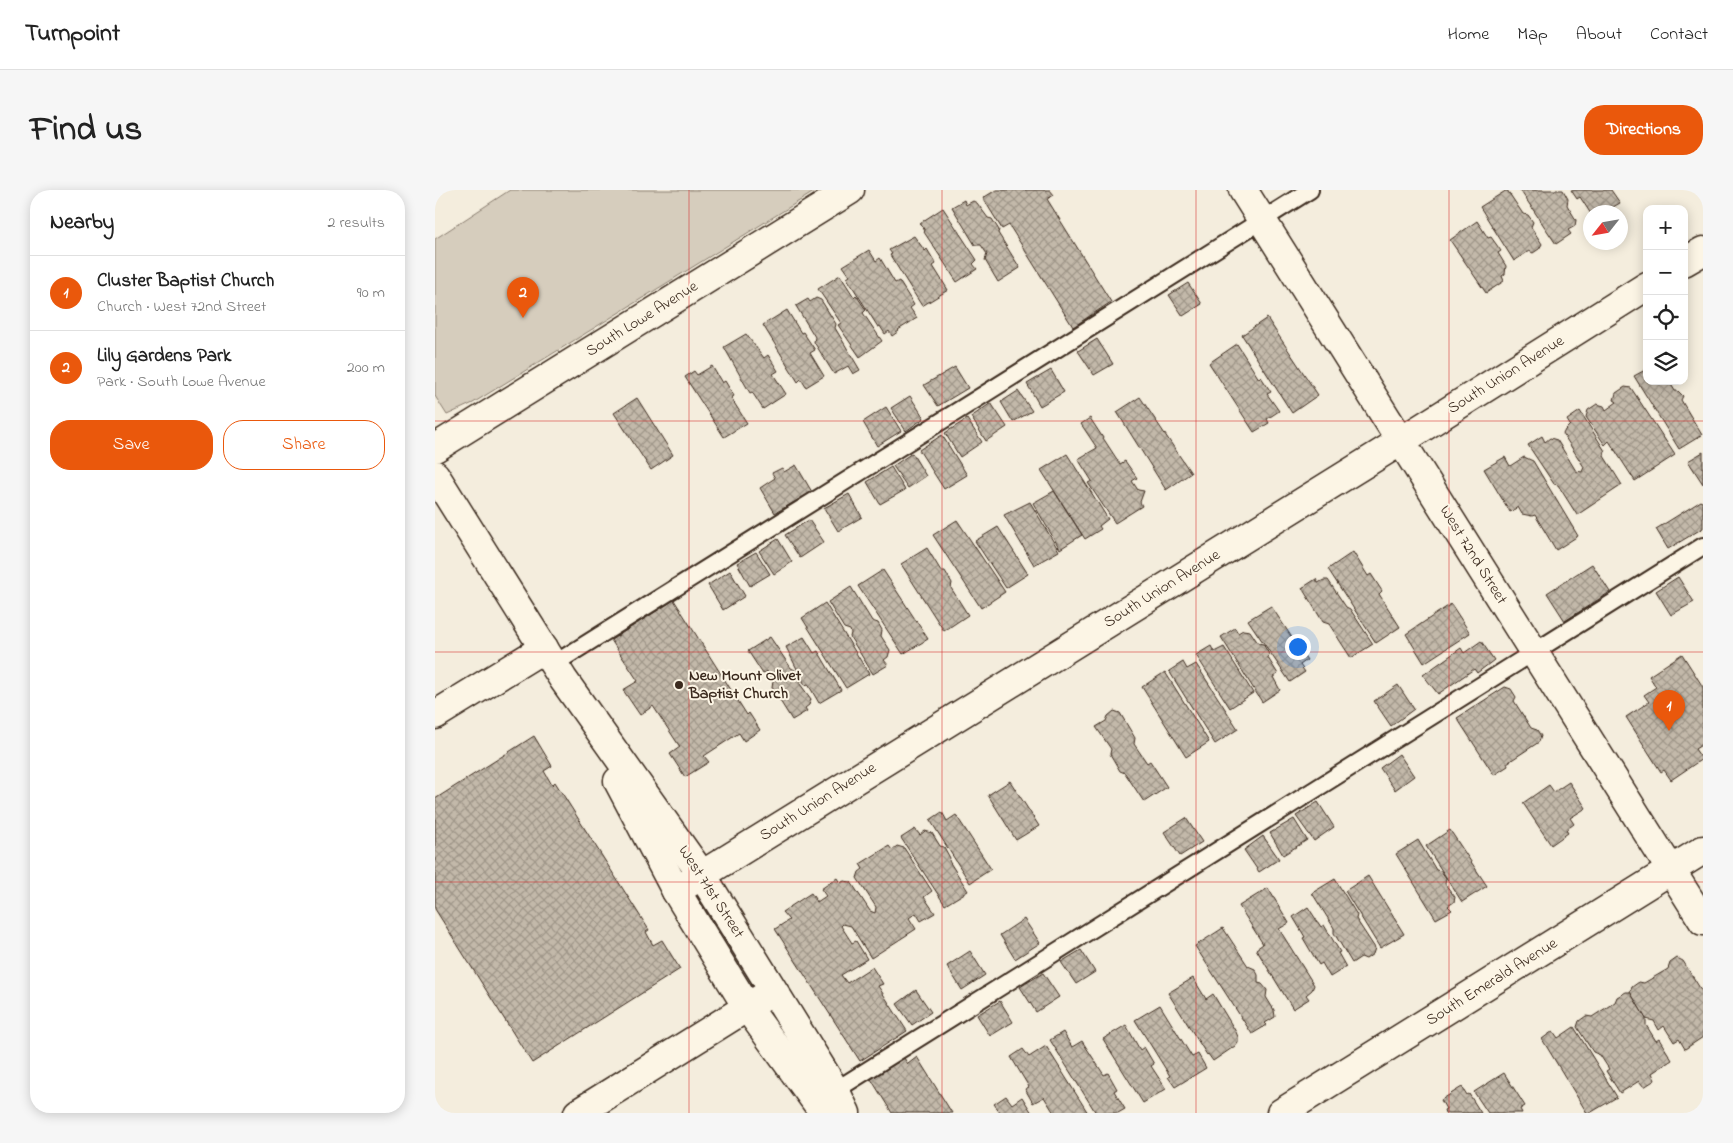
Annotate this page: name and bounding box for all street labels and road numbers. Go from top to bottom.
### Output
street label: South Lowe Avenue [581,274,704,363]
street label: South Union Avenue [1443,329,1570,421]
street label: West 72nd Street [1433,501,1513,610]
street label: South Union Avenue [1099,543,1226,635]
street label: South Union Avenue [755,756,882,848]
street label: West 71st Street [672,841,750,944]
street label: South Emerald Avenue [1422,931,1563,1032]

